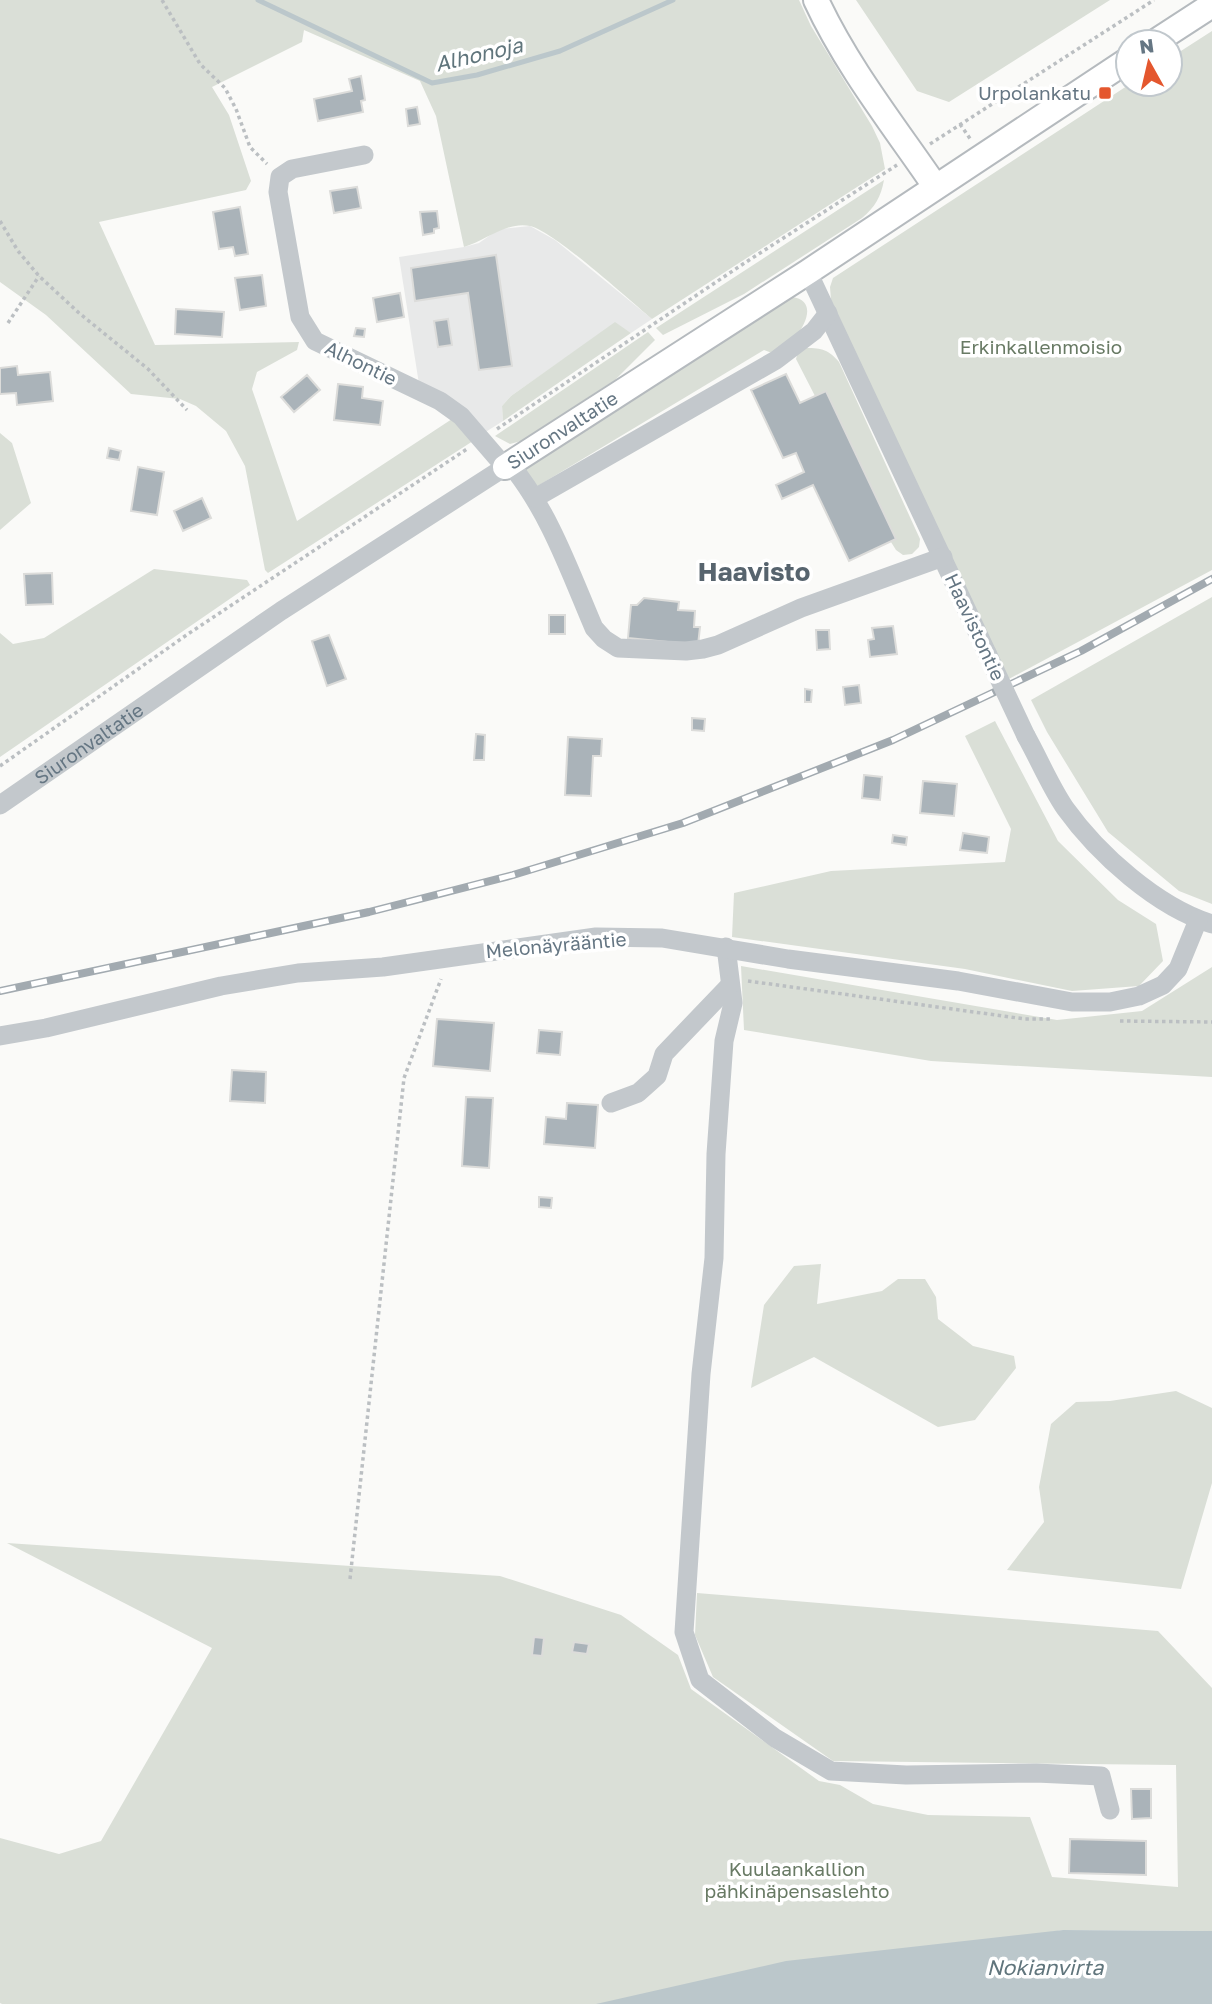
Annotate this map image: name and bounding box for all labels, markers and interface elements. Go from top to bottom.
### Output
north arrow [1114,28,1184,98]
water label: Alhonoja [433,31,526,77]
text: N [1138,33,1155,58]
place label: Urpolankatu [978,81,1091,104]
marker: Urpolankatu [1097,85,1113,101]
street label: Alhontie [322,335,401,390]
park label: Erkinkallenmoisio [960,335,1122,358]
street label: Siuronvaltatie [502,386,622,474]
district label: Haavisto [698,556,810,587]
street label: Haavistontie [941,570,1010,684]
street label: Siuronvaltatie [30,698,147,789]
street label: Melonäyrääntie [485,927,627,962]
park label: Kuulaankallion pähkinäpensaslehto [704,1857,890,1902]
water label: Nokianvirta [987,1954,1104,1980]

